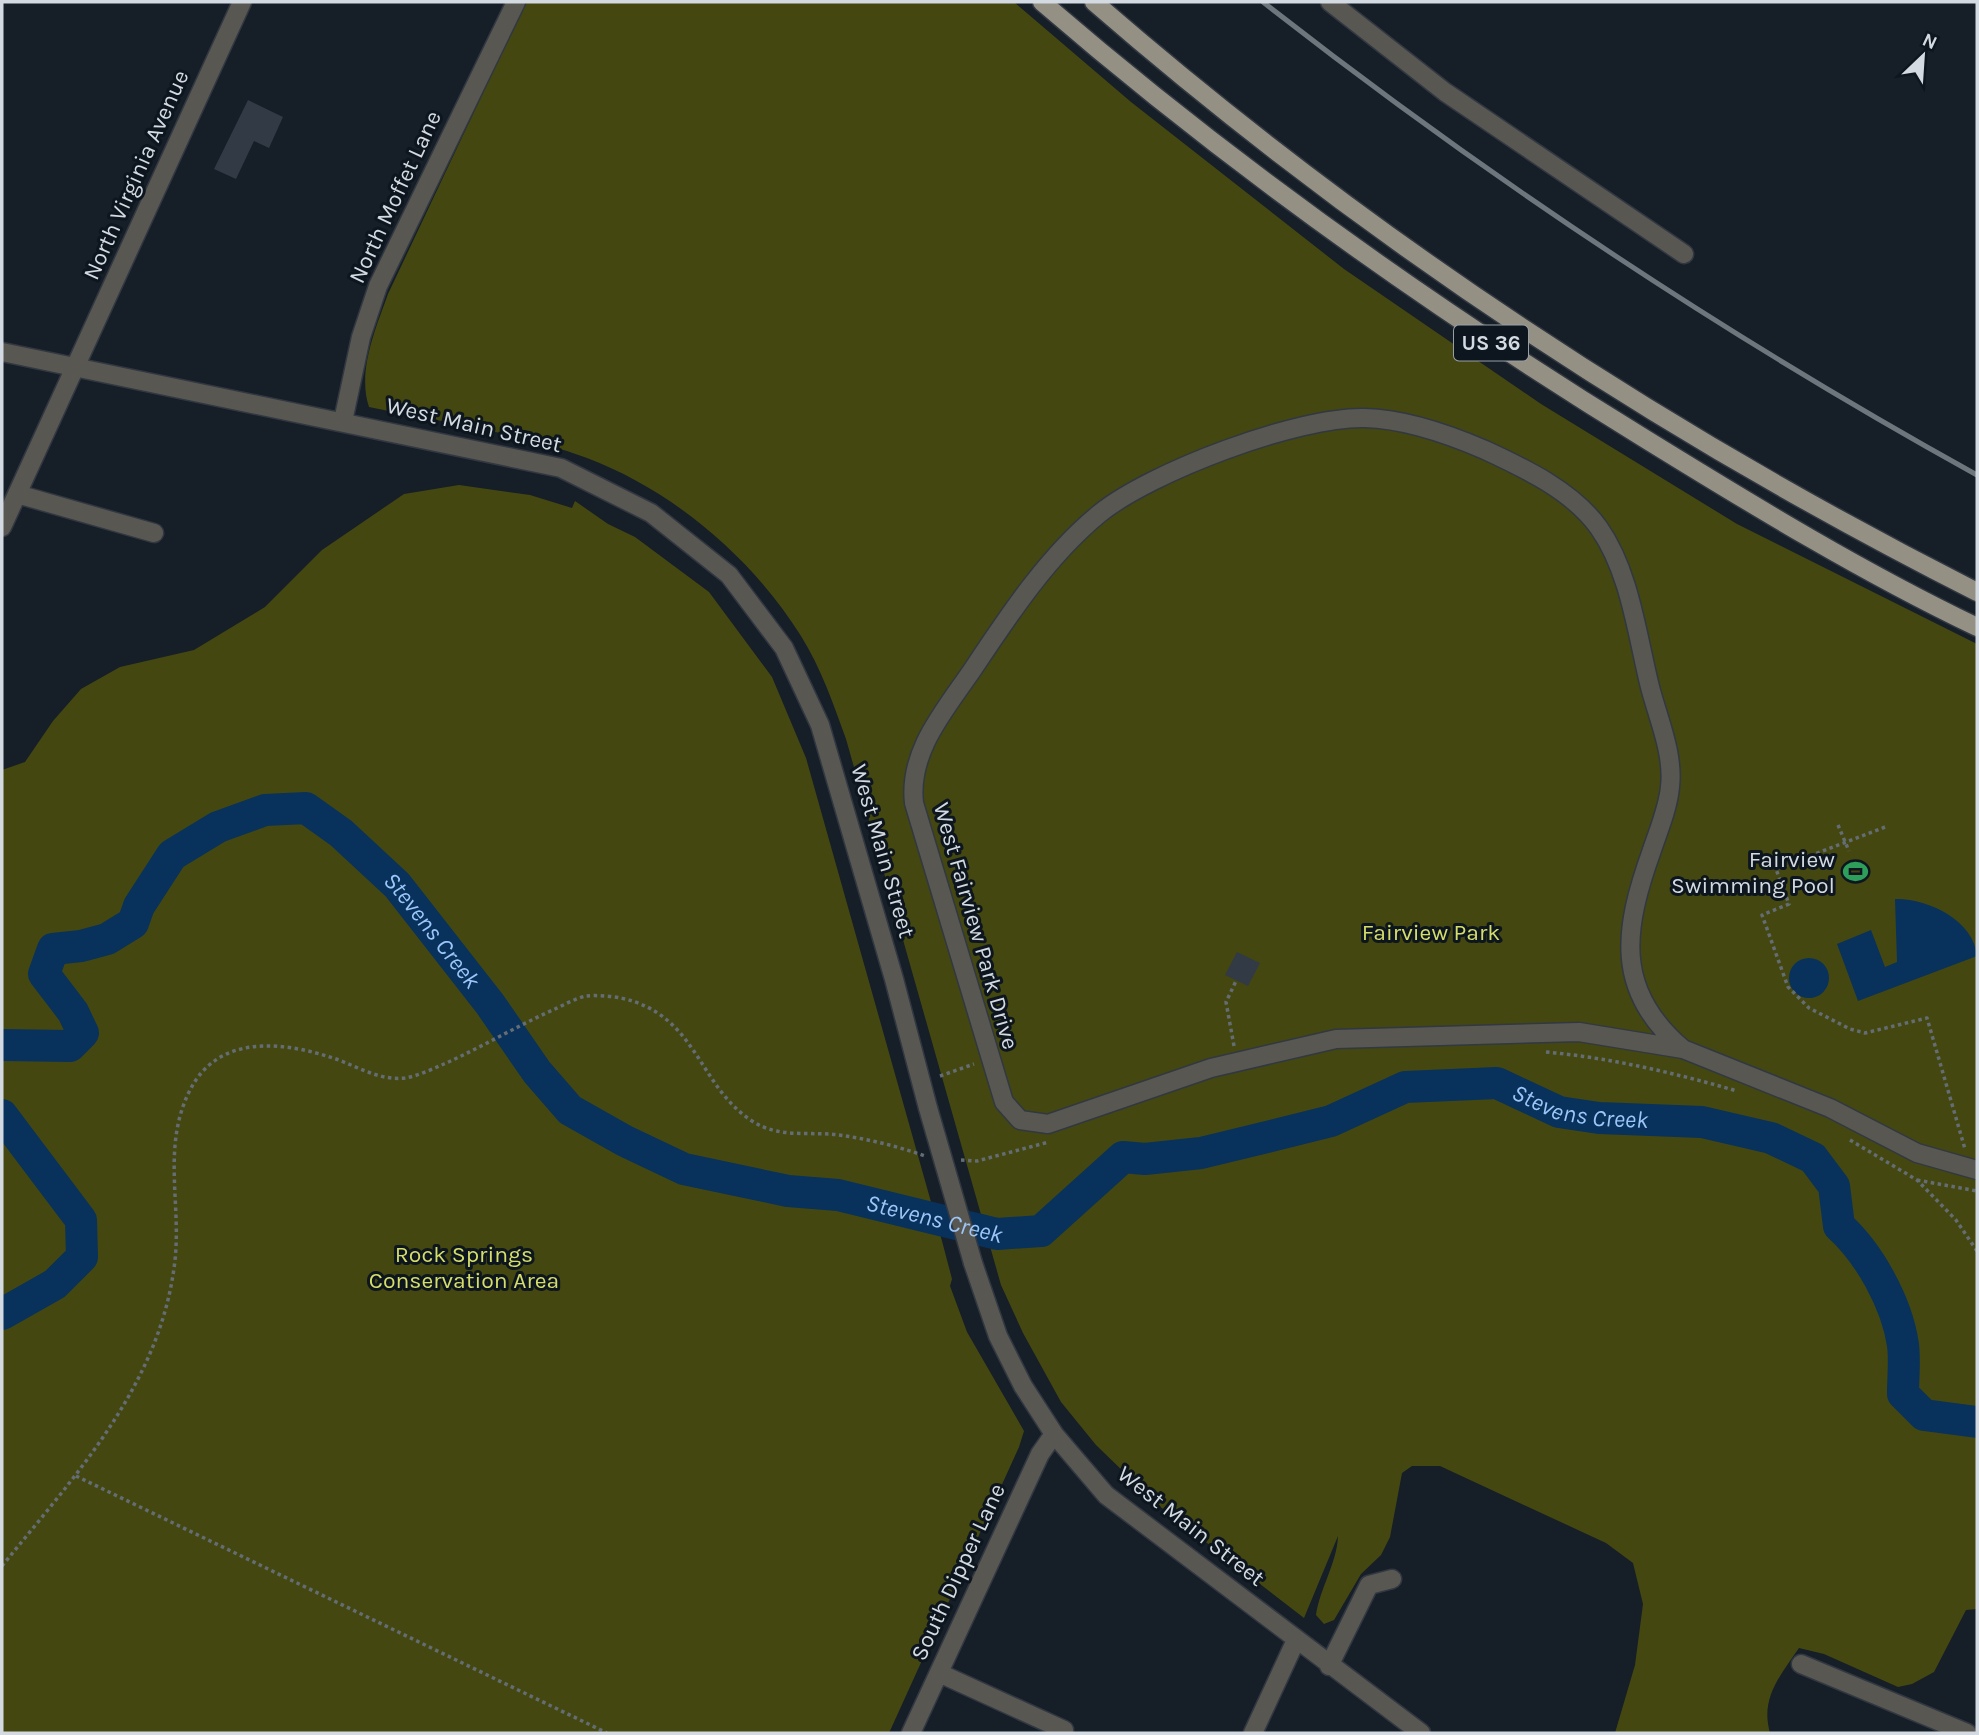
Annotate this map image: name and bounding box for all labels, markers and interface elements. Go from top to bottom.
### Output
north arrow [1888,21,1958,91]
text: N [1919,29,1941,54]
street label: North Virginia Avenue [78,66,194,284]
street label: North Moffet Lane [343,106,447,288]
road number: US 36 [1454,326,1528,360]
street label: West Main Street [384,392,565,458]
street label: West Main Street [845,761,921,941]
street label: West Fairview Park Drive [928,800,1024,1052]
place label: Fairview Swimming Pool [1671,846,1835,899]
sports icon: Fairview Swimming Pool [1841,858,1869,886]
water label: Stevens Creek [378,866,487,994]
park label: Fairview Park [1362,919,1500,946]
water label: Stevens Creek [1508,1078,1650,1134]
water label: Stevens Creek [863,1188,1006,1249]
park label: Rock Springs Conservation Area [369,1241,559,1294]
street label: West Main Street [1112,1460,1270,1592]
street label: South Dipper Lane [905,1479,1011,1665]

